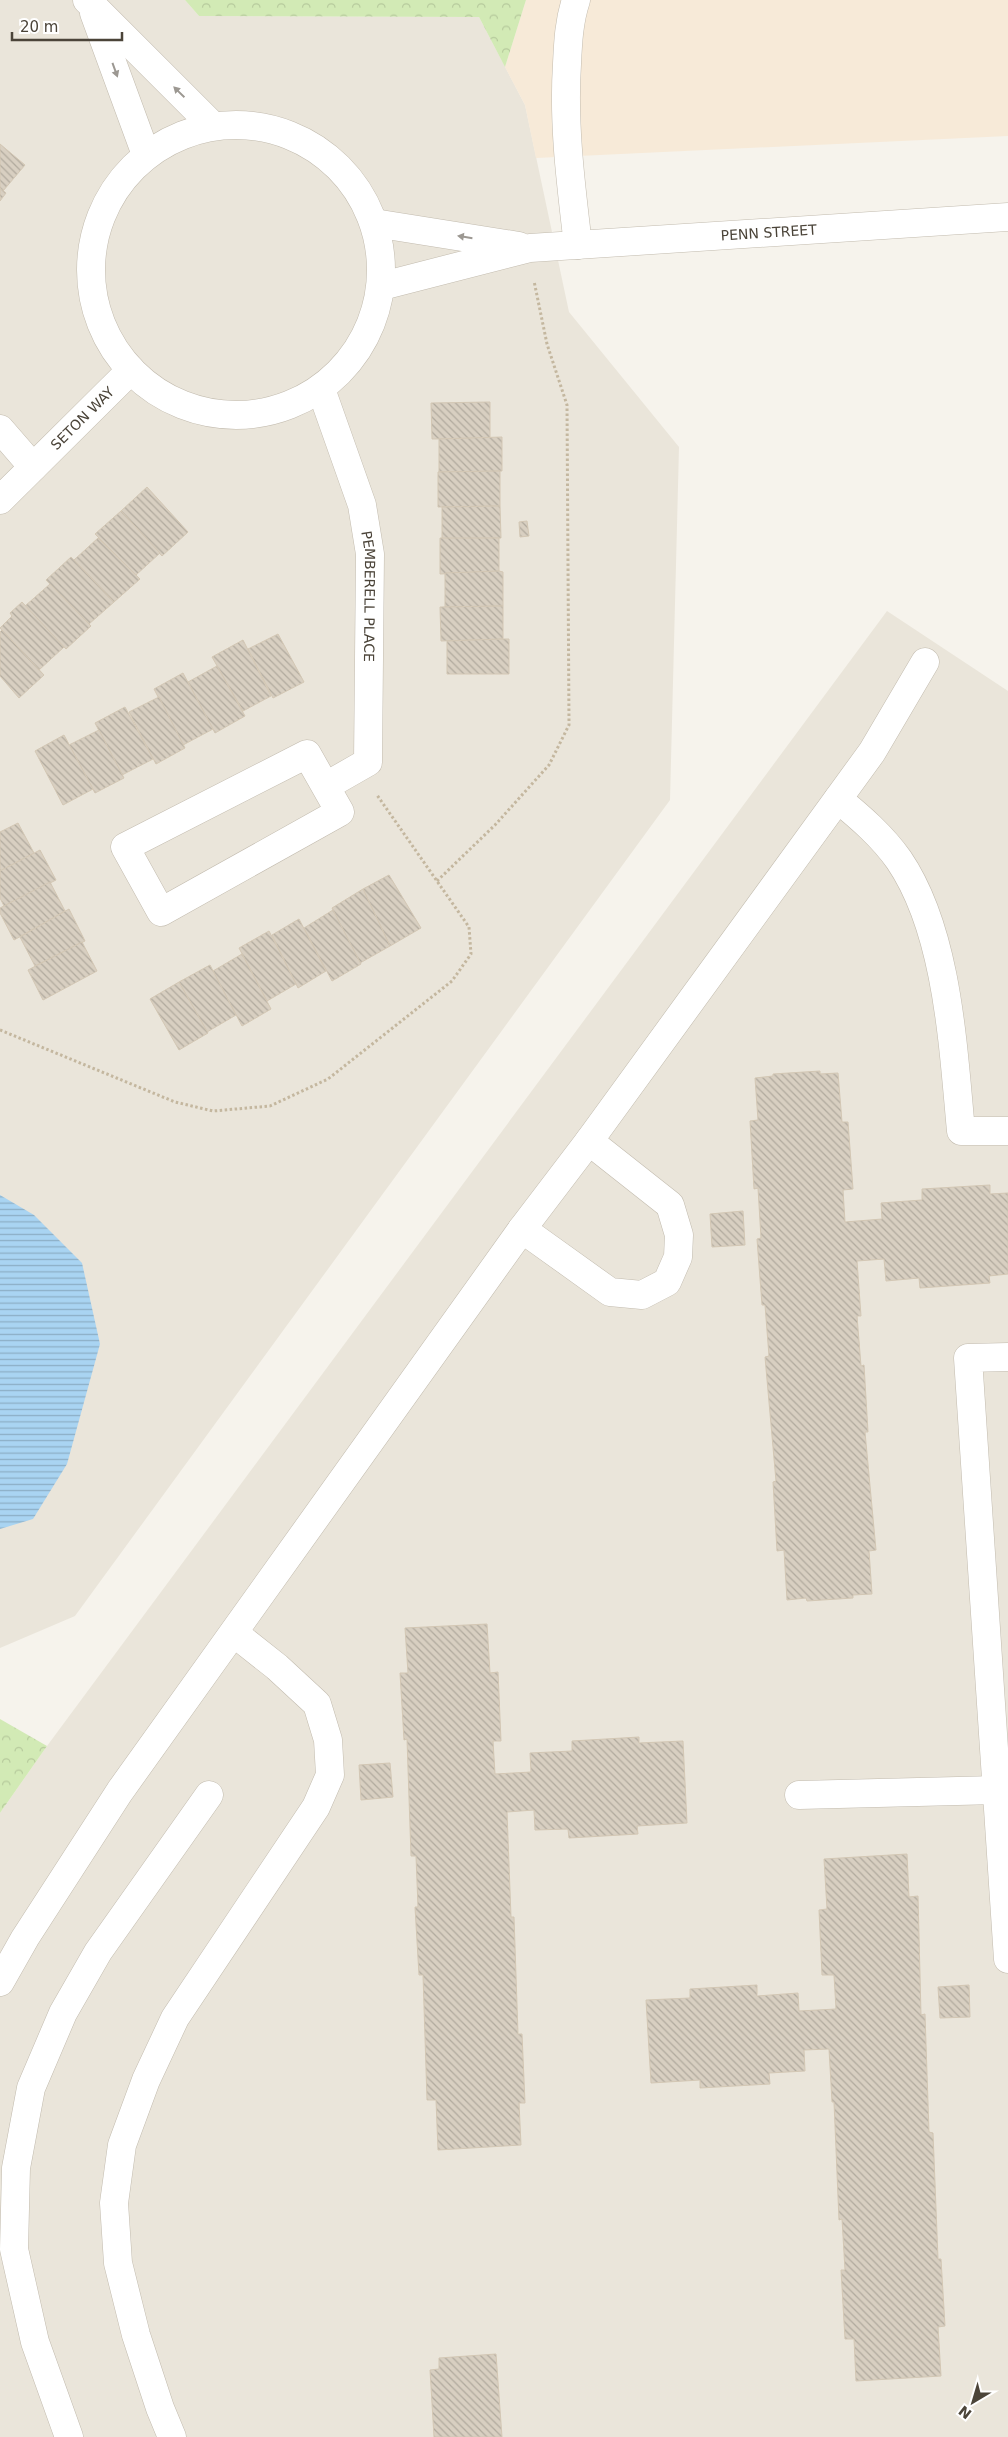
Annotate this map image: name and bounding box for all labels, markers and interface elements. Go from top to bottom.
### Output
scale bar [12,10,122,42]
text: 20 m [20,18,58,36]
one-way arrow [112,62,119,77]
one-way arrow [173,86,185,98]
street label: PENN STREET [720,221,818,244]
one-way arrow [456,233,472,241]
street label: SETON WAY [47,383,118,453]
street label: PEMBERELL PLACE [358,530,378,662]
north arrow [948,2377,998,2427]
text: N [955,2402,975,2422]

